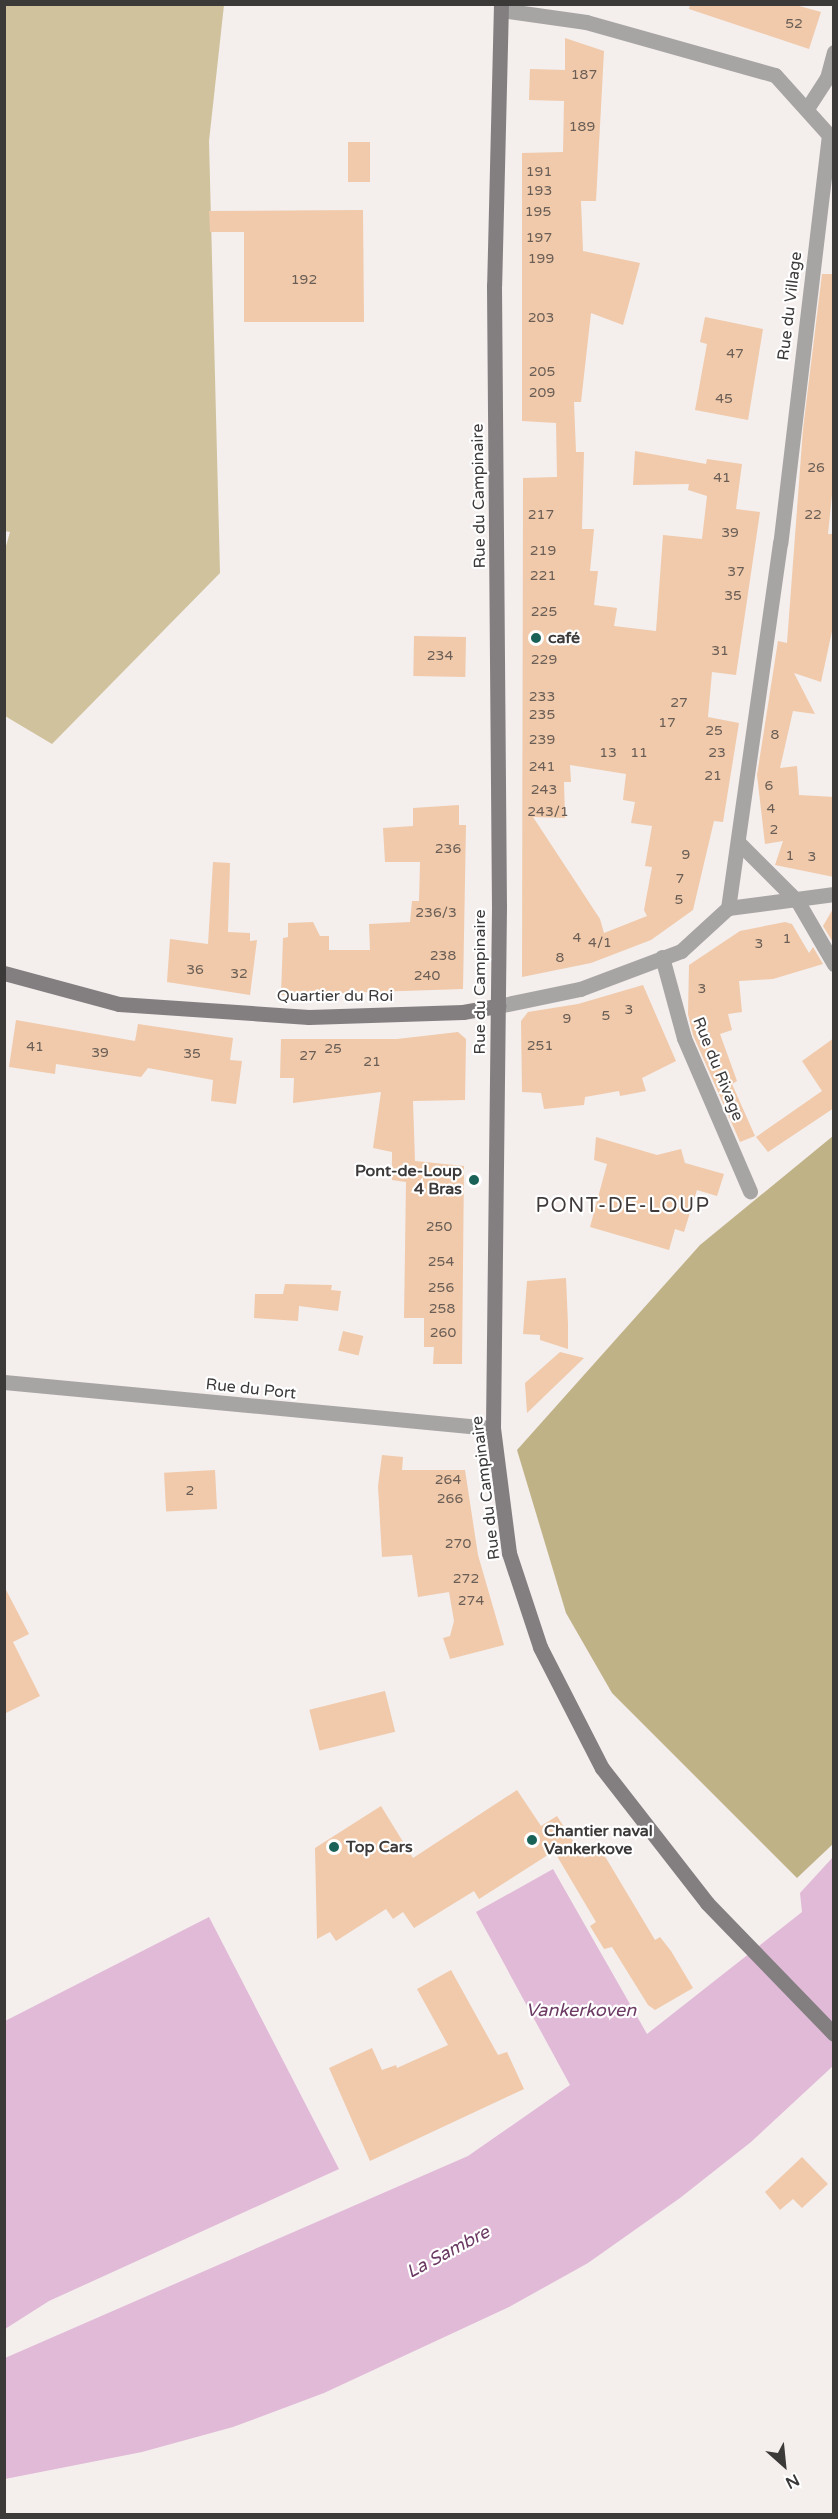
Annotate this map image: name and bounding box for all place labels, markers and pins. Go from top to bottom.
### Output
place label: café [548,628,580,648]
marker: café [529,631,543,645]
place label: Pont-de-Loup 4 Bras [355,1161,462,1199]
marker: Pont-de-Loup 4 Bras [467,1173,481,1187]
place label: Chantier naval Vankerkove [544,1821,653,1859]
marker: Chantier naval Vankerkove [525,1833,539,1847]
place label: Top Cars [346,1837,413,1857]
marker: Top Cars [327,1840,341,1854]

